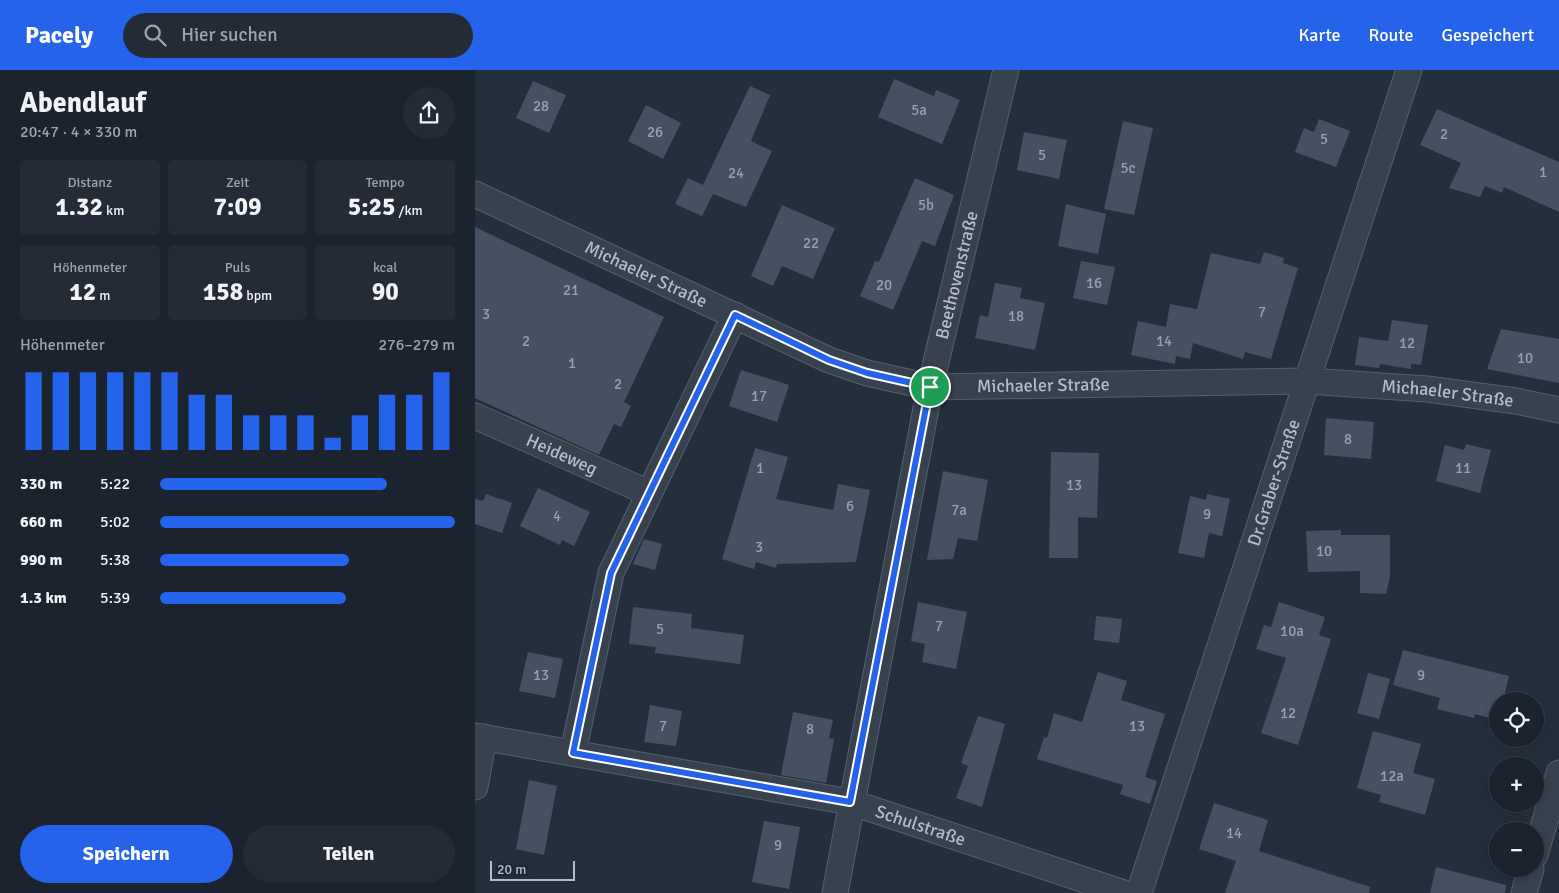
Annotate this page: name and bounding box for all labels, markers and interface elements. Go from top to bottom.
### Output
search box [123,13,473,58]
text: Pacely [25,20,93,50]
icon: search [141,21,169,49]
text: Hier suchen [181,23,278,47]
text: Karte [1299,24,1341,46]
text: Route [1369,24,1414,46]
text: Gespeichert [1442,24,1534,46]
text: Abendlauf [20,86,146,120]
button: share [403,87,455,139]
house number: 28 [533,97,549,115]
house number: 5a [911,101,927,119]
text: 20:47 · 4 × 330 m [20,122,137,142]
house number: 26 [647,123,663,141]
house number: 2 [1440,125,1448,143]
house number: 5 [1320,130,1328,148]
house number: 5 [1038,146,1046,164]
house number: 5c [1120,159,1136,177]
house number: 1 [1539,163,1547,181]
house number: 24 [728,164,744,182]
text: Distanz [67,174,112,191]
text: Zeit [226,174,249,191]
text: Tempo [366,174,404,191]
text: 1.32 [55,191,103,222]
text: 7:09 [214,191,261,222]
text: 5:25 [348,191,396,222]
house number: 5b [918,196,934,214]
text: km [103,202,124,219]
text: /km [396,202,423,219]
street label: Beethovenstraße [931,209,983,341]
house number: 22 [803,234,819,252]
street label: Michaeler Straße [581,236,711,312]
text: Höhenmeter [53,259,127,276]
text: Puls [225,259,250,276]
text: kcal [373,259,397,276]
house number: 16 [1086,274,1102,292]
text: 12 [69,276,96,307]
text: 158 [203,276,243,307]
text: 90 [372,276,399,307]
house number: 20 [876,276,892,294]
house number: 21 [563,281,579,299]
text: m [96,287,110,304]
text: bpm [243,287,272,304]
house number: 7 [1258,303,1266,321]
house number: 3 [482,305,490,323]
house number: 18 [1008,307,1024,325]
house number: 2 [522,332,530,350]
house number: 14 [1156,332,1172,350]
house number: 12 [1399,334,1415,352]
text: Höhenmeter [20,335,105,355]
text: 276–279 m [378,335,455,355]
house number: 10 [1517,349,1533,367]
house number: 1 [568,354,576,372]
pin [909,366,951,408]
icon: arrive [916,373,944,401]
street label: Michaeler Straße [977,373,1110,397]
house number: 2 [614,375,622,393]
street label: Michaeler Straße [1381,375,1515,412]
house number: 17 [751,387,767,405]
street label: Dr.Graber-Straße [1243,416,1305,549]
street label: Heideweg [523,429,601,480]
house number: 8 [1344,430,1352,448]
house number: 1 [756,459,764,477]
house number: 11 [1455,459,1471,477]
text: 330 m [20,474,62,494]
text: 5:22 [100,474,130,494]
house number: 13 [1066,476,1082,494]
house number: 6 [846,497,854,515]
house number: 7a [951,501,967,519]
house number: 9 [1203,505,1211,523]
house number: 4 [553,507,561,525]
text: 660 m [20,512,62,532]
text: 5:02 [100,512,130,532]
house number: 3 [755,538,763,556]
house number: 10 [1316,542,1332,560]
text: 990 m [20,550,62,570]
text: 5:38 [100,550,130,570]
text: 1.3 km [20,588,67,608]
text: 5:39 [100,588,130,608]
house number: 7 [935,617,943,635]
house number: 5 [656,620,664,638]
house number: 10a [1280,622,1304,640]
house number: 13 [533,666,549,684]
house number: 9 [1417,666,1425,684]
map controls [1489,692,1544,877]
button: locate [1489,692,1544,747]
house number: 12 [1280,704,1296,722]
house number: 7 [659,717,667,735]
house number: 13 [1129,717,1145,735]
house number: 8 [806,720,814,738]
button: + [1489,757,1544,812]
house number: 12a [1380,767,1404,785]
street label: Schulstraße [873,800,968,851]
button: − [1489,822,1544,877]
house number: 14 [1226,824,1242,842]
button: Speichern [20,825,233,883]
button: Teilen [243,825,455,883]
house number: 9 [774,836,782,854]
scale bar [490,858,575,881]
text: 20 m [497,861,526,878]

